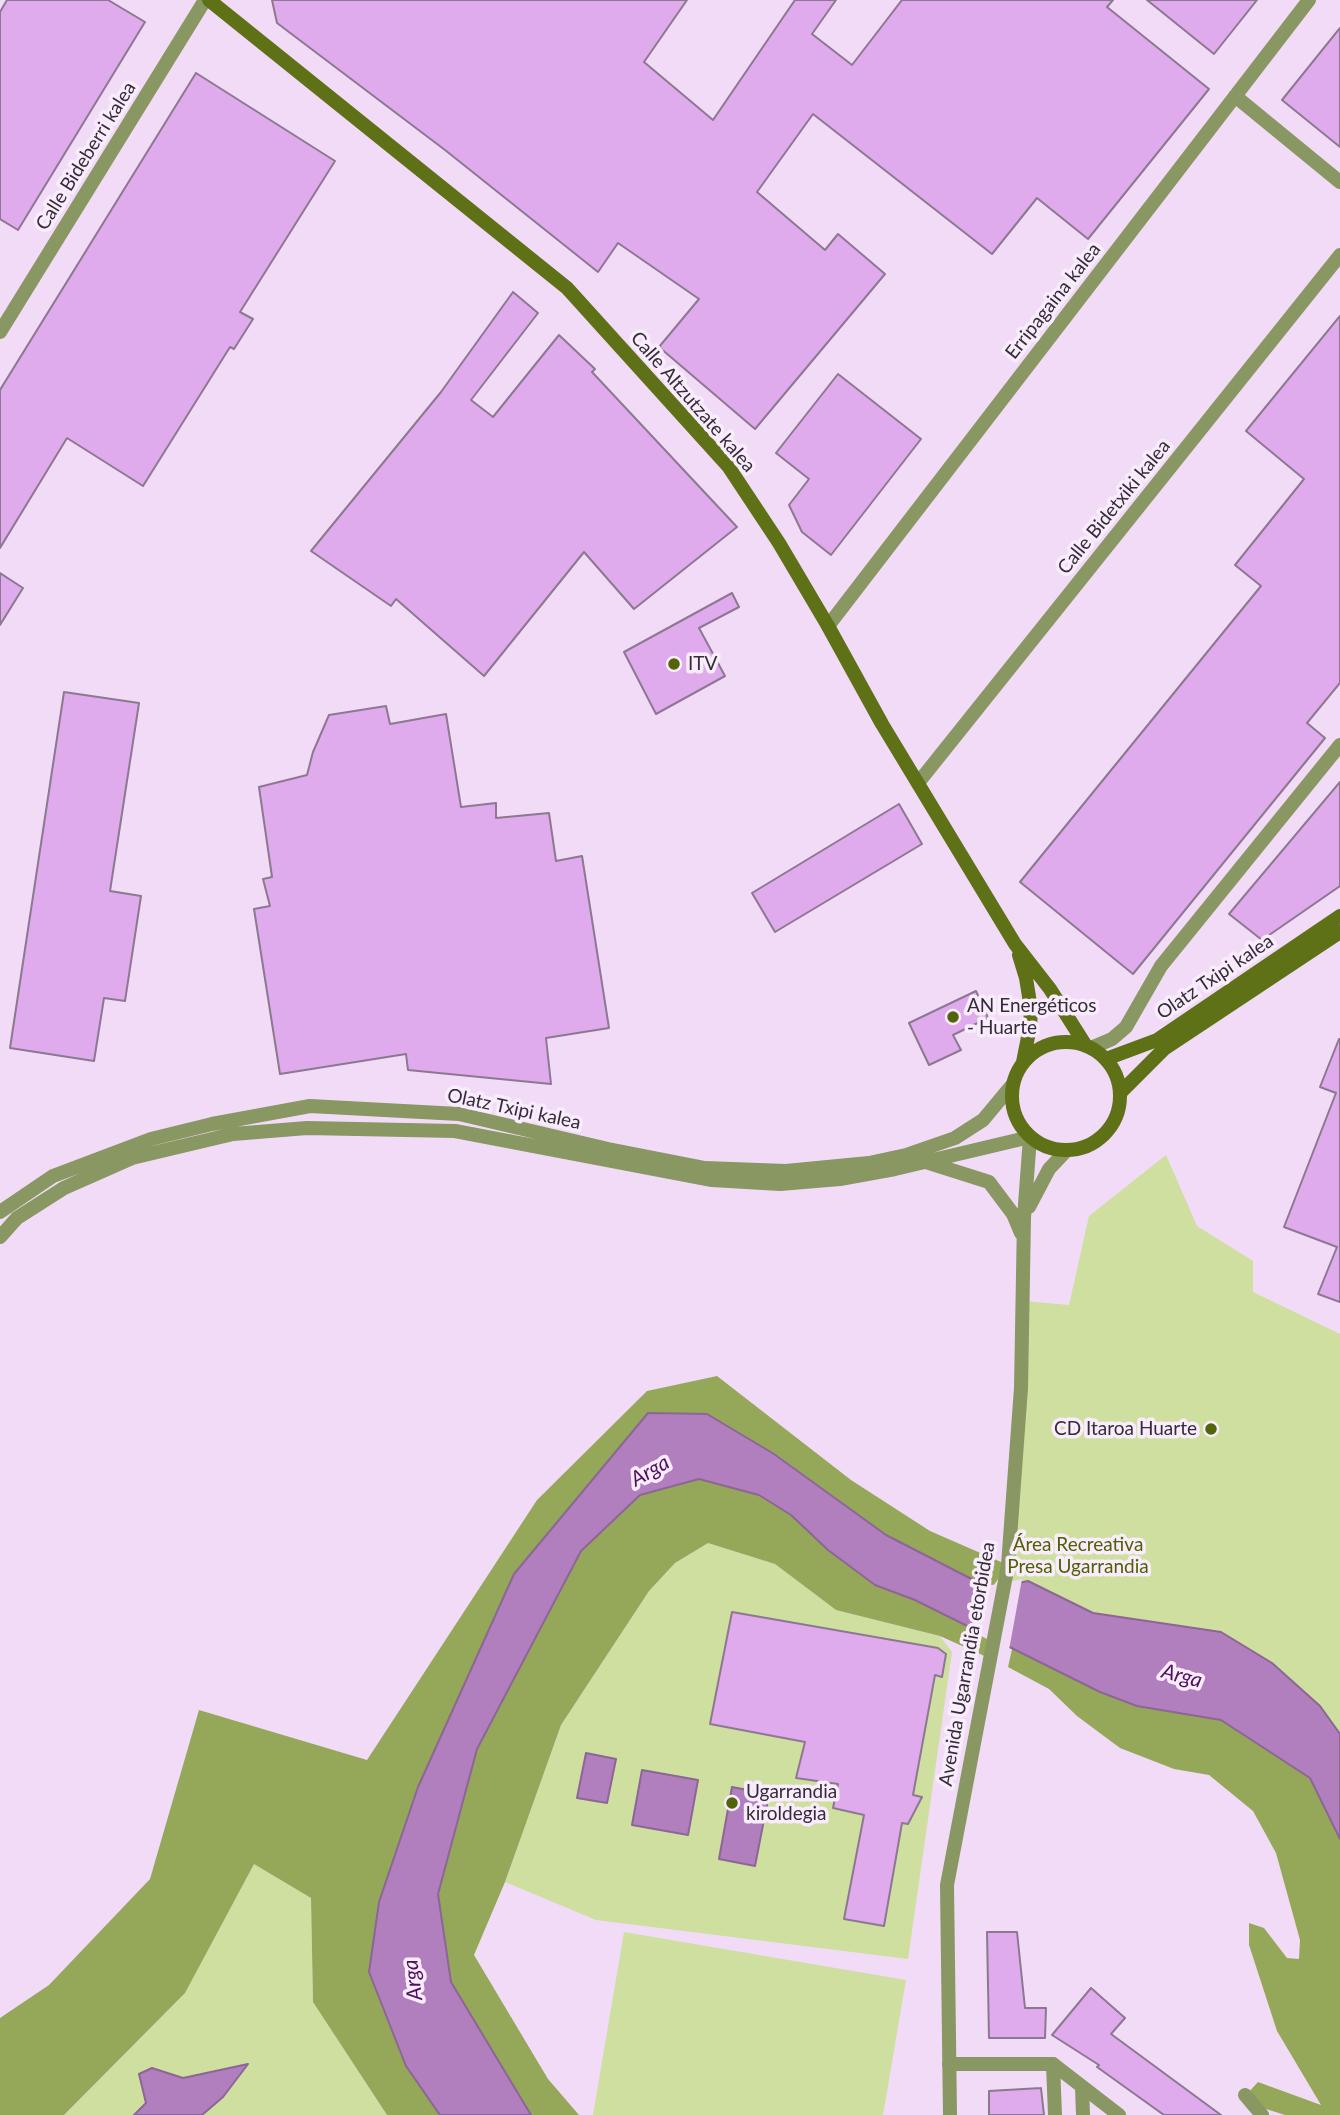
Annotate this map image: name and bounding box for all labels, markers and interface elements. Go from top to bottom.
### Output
street label: Calle Bideberri kalea [31,78,141,234]
street label: Erripagaina kalea [1001,238,1105,364]
street label: Calle Altzutzate kalea [626,327,760,477]
street label: Calle Bidetxiki kalea [1053,435,1175,579]
place label: ITV [688,653,717,675]
marker: ITV [666,656,682,672]
street label: Olatz Txipi kalea [1152,930,1278,1024]
place label: AN Energéticos - Huarte [967,995,1097,1039]
marker: AN Energéticos - Huarte [945,1009,961,1025]
street label: Olatz Txipi kalea [445,1084,583,1134]
place label: CD Itaroa Huarte [1054,1418,1197,1440]
marker: CD Itaroa Huarte [1203,1421,1219,1437]
water label: Arga [626,1450,674,1492]
park label: Área Recreativa Presa Ugarrandia [1007,1534,1149,1578]
street label: Avenida Ugarrandia etorbidea [934,1540,1000,1788]
water label: Arga [1159,1659,1205,1693]
place label: Ugarrandia kiroldegia [746,1781,837,1825]
marker: Ugarrandia kiroldegia [724,1795,740,1811]
water label: Arga [398,1958,428,2002]

